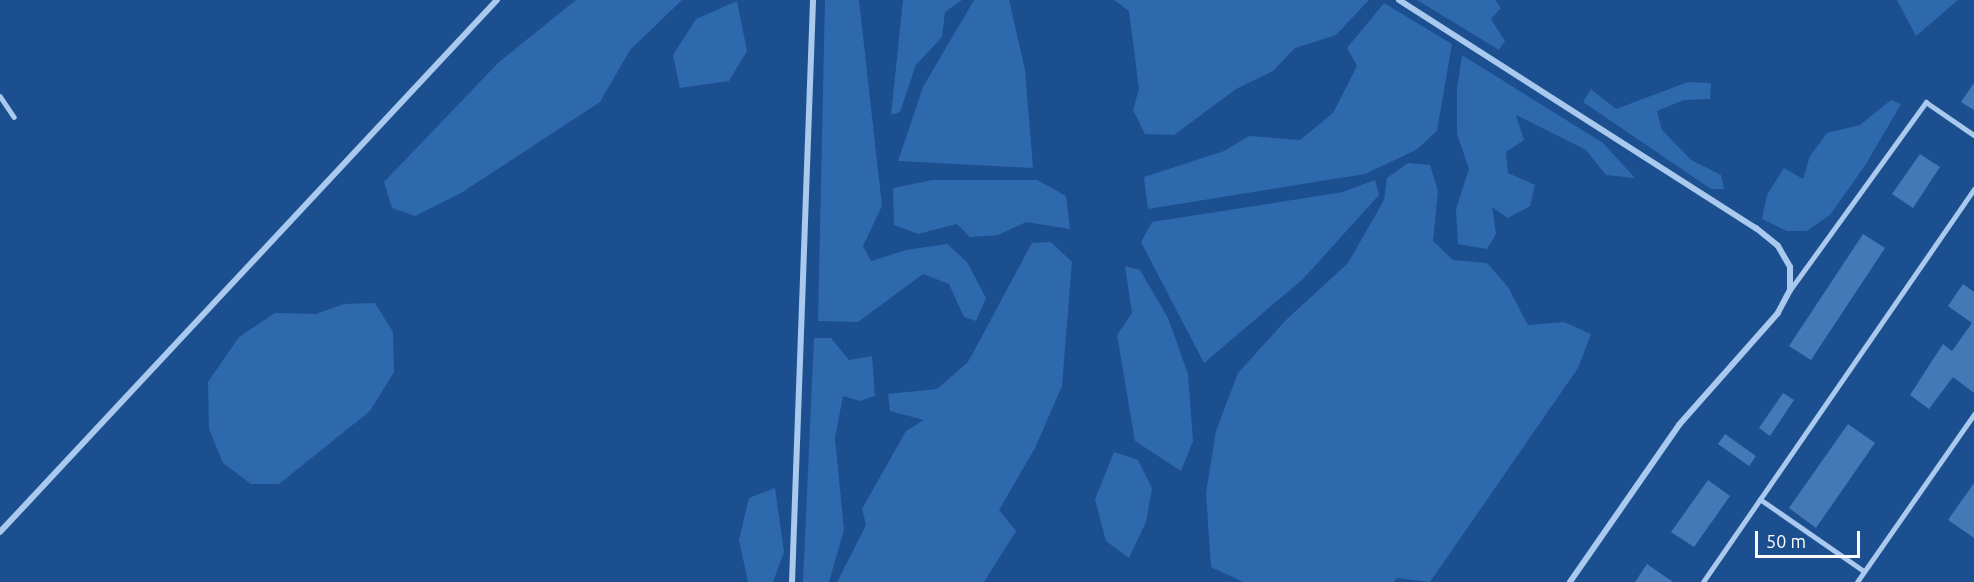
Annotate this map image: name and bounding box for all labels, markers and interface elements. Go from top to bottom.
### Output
scale bar [1758,519,1863,557]
text: 50 m [1766,531,1806,551]

